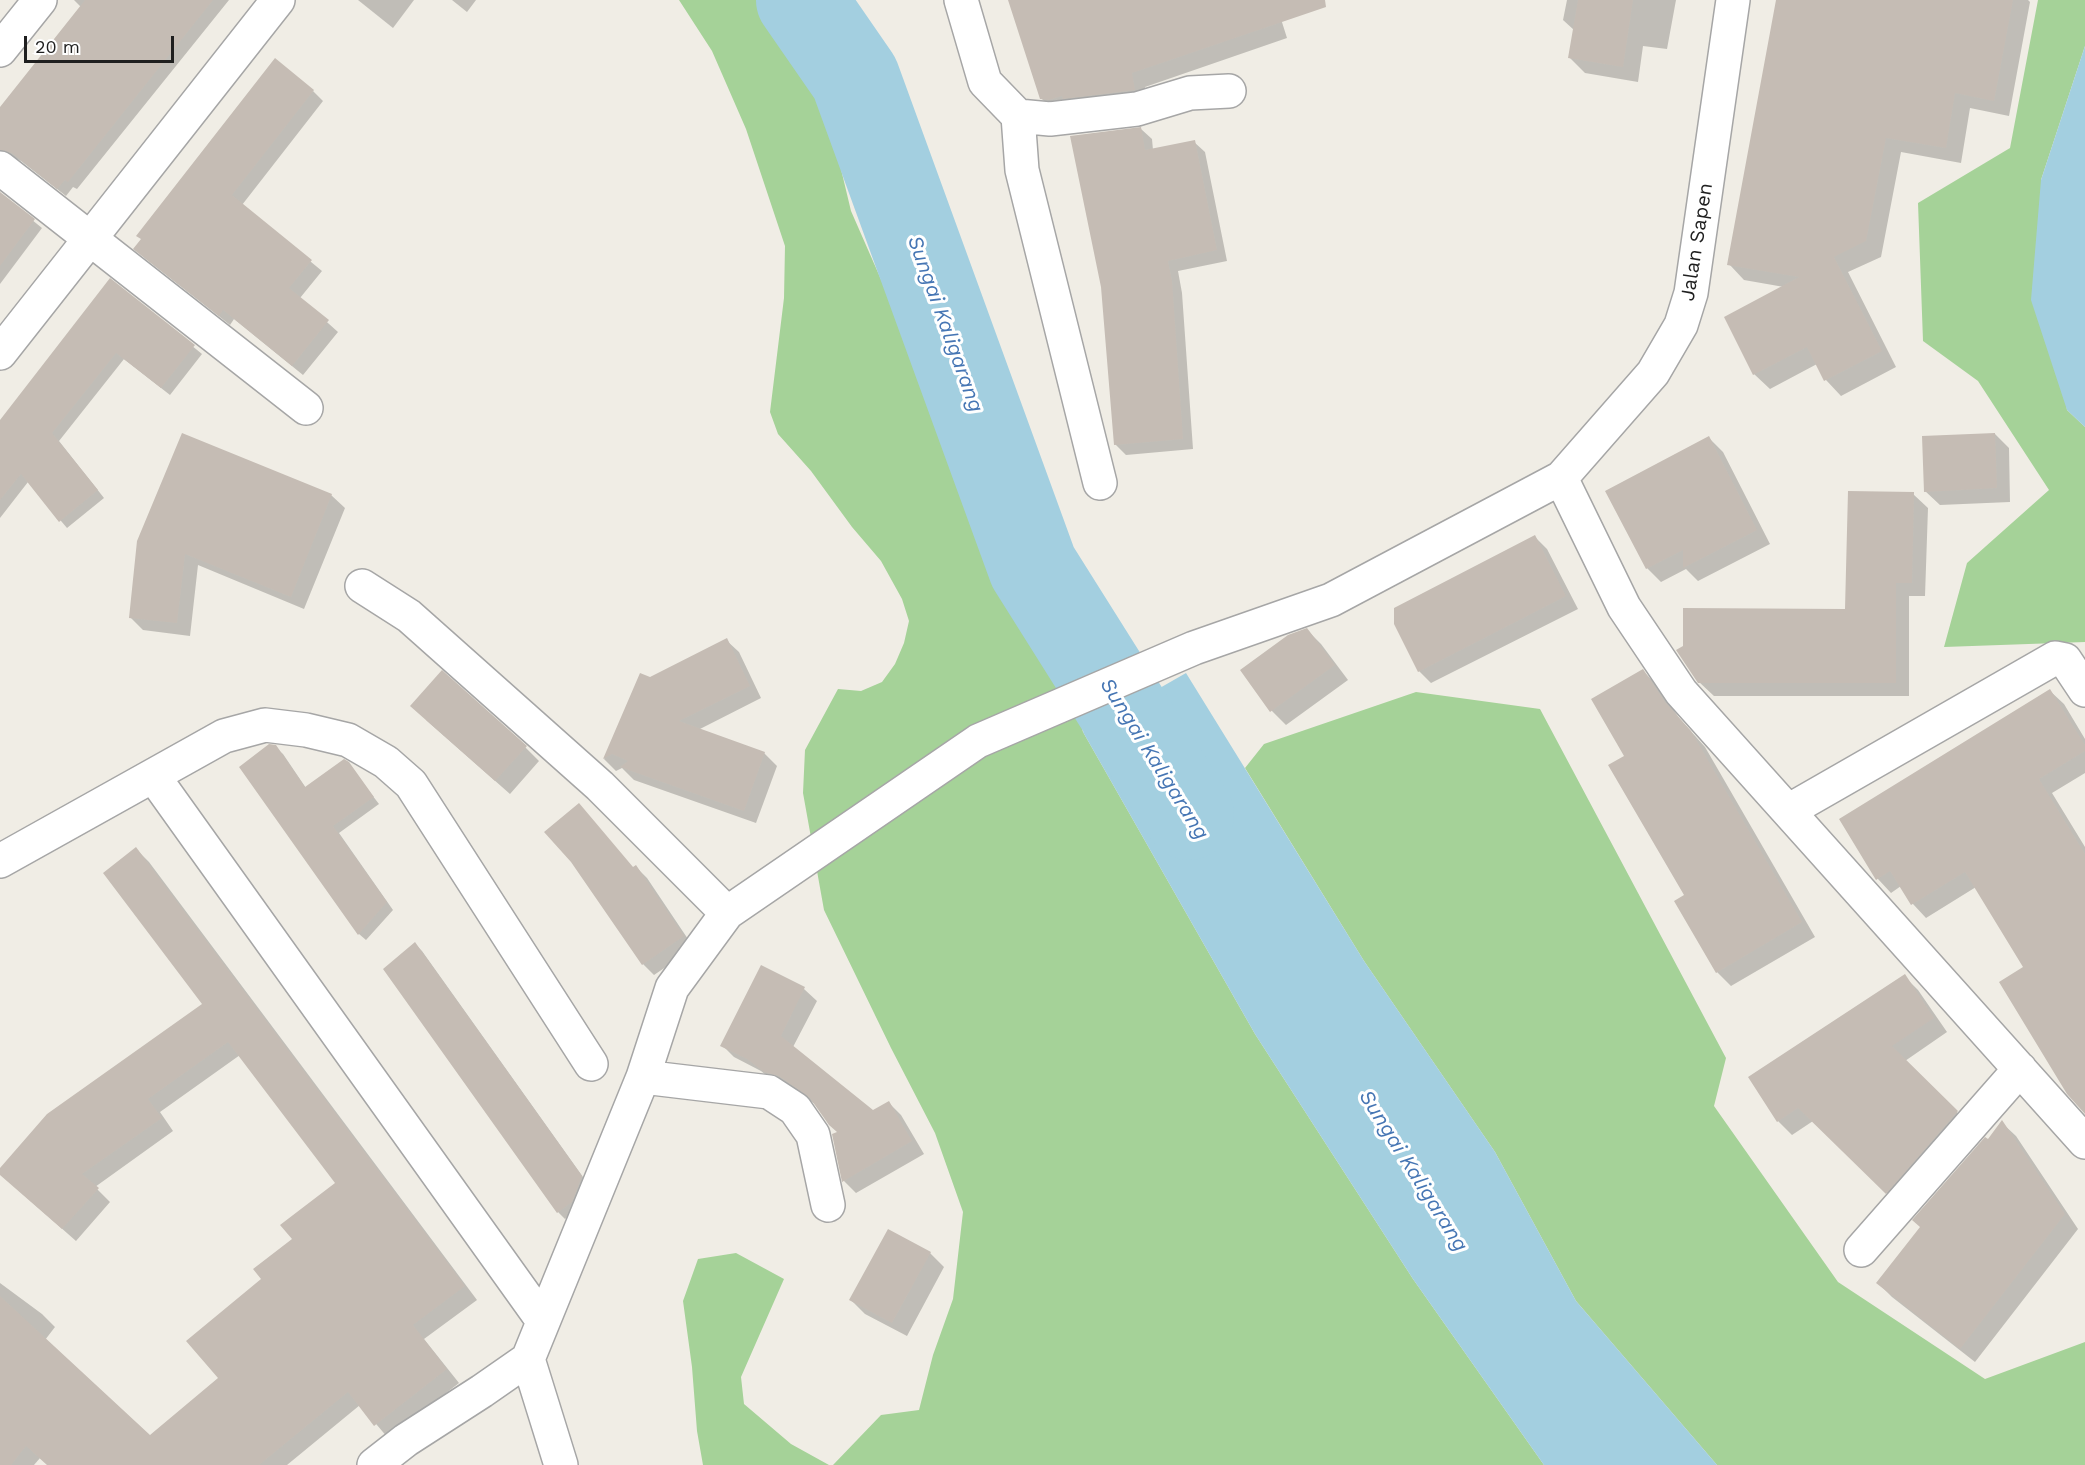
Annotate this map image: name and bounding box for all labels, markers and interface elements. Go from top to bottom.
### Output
scale bar [27,24,177,62]
text: 20 m [35,36,80,57]
street label: Jalan Sapen [1676,181,1718,303]
water label: Sungai Kaligarang [901,232,989,416]
water label: Sungai Kaligarang [1094,673,1214,845]
water label: Sungai Kaligarang [1353,1085,1473,1257]

